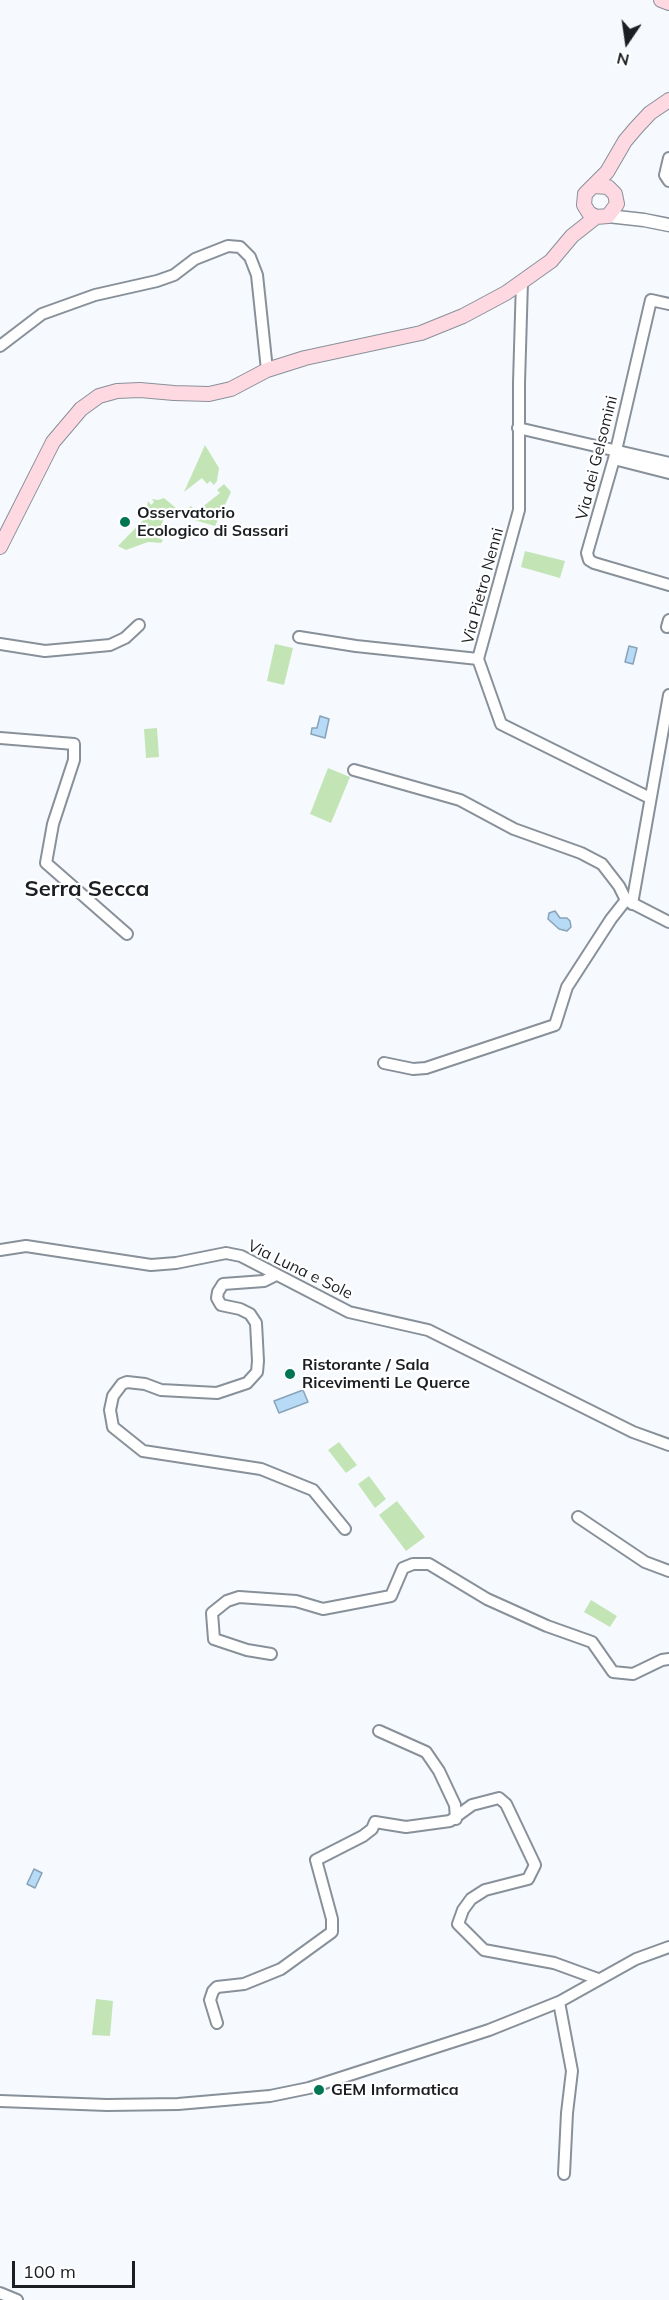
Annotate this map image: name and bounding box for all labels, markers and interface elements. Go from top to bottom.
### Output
north arrow [597,12,657,72]
text: N [615,48,631,71]
street label: Via dei Gelsomini [572,394,622,522]
place label: Osservatorio Ecologico di Sassari [137,503,289,541]
marker: Osservatorio Ecologico di Sassari [118,515,132,529]
street label: Via Pietro Nenni [458,526,508,646]
district label: Serra Secca [25,876,149,902]
street label: Via Luna e Sole [244,1236,356,1304]
place label: Ristorante / Sala Ricevimenti Le Querce [302,1355,470,1393]
marker: Ristorante / Sala Ricevimenti Le Querce [283,1367,297,1381]
place label: GEM Informatica [331,2080,459,2100]
marker: GEM Informatica [312,2083,326,2097]
scale bar [15,2249,138,2287]
text: 100 m [23,2260,76,2283]

